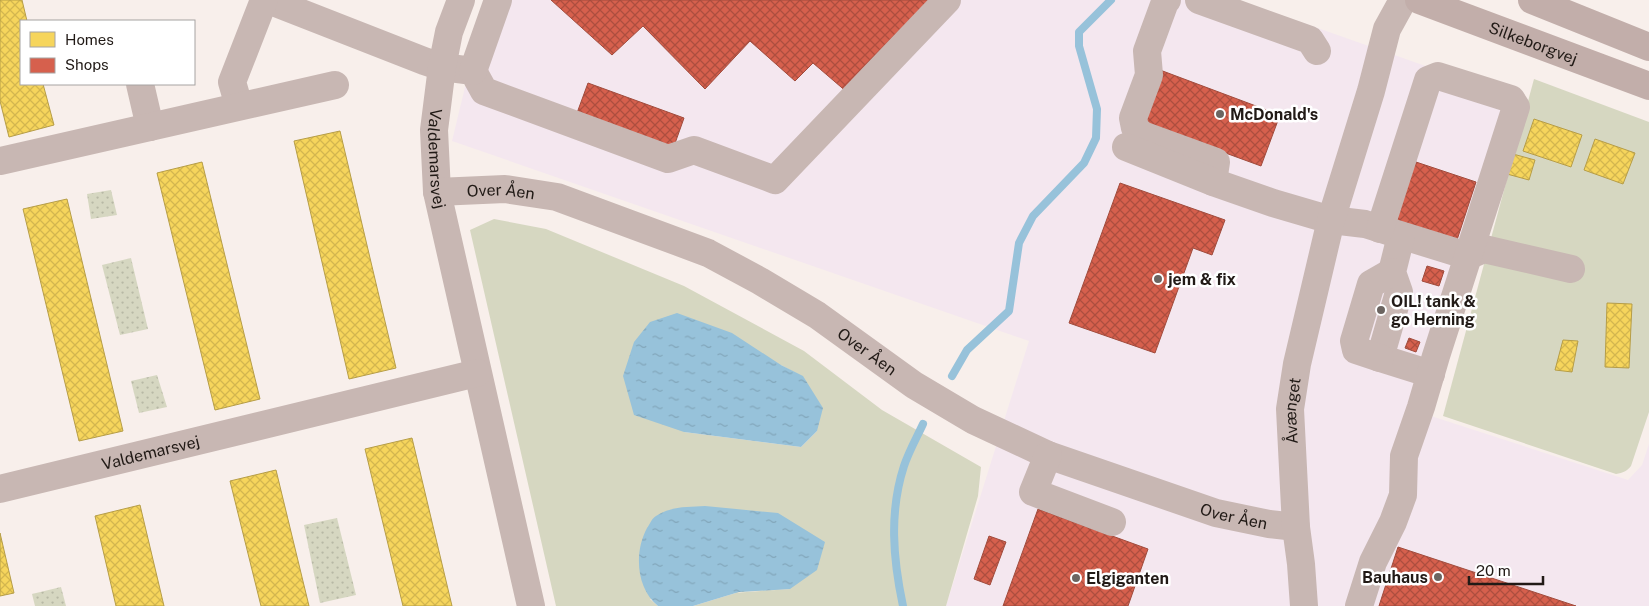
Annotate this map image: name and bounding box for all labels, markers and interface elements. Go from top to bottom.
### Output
street label: Silkeborgvej [1486,18,1580,68]
legend [20,20,195,85]
text: Homes [65,31,114,48]
text: Shops [65,56,109,73]
place label: McDonald's [1230,105,1318,124]
street label: Valdemarsvej [424,108,450,210]
marker: McDonald's [1214,108,1226,120]
street label: Over Åen [466,178,536,203]
place label: jem & fix [1167,270,1237,289]
marker: jem & fix [1152,273,1164,285]
place label: OIL! tank & go Herning [1391,292,1476,329]
marker: OIL! tank & go Herning [1375,304,1387,316]
street label: Over Åen [834,323,900,379]
street label: Åvænget [1280,376,1304,445]
street label: Valdemarsvej [100,431,202,473]
street label: Over Åen [1198,499,1269,533]
scale bar [1469,554,1543,586]
text: 20 m [1476,562,1511,579]
place label: Bauhaus [1362,568,1428,587]
place label: Elgiganten [1086,569,1169,588]
marker: Bauhaus [1432,571,1444,583]
marker: Elgiganten [1070,572,1082,584]

